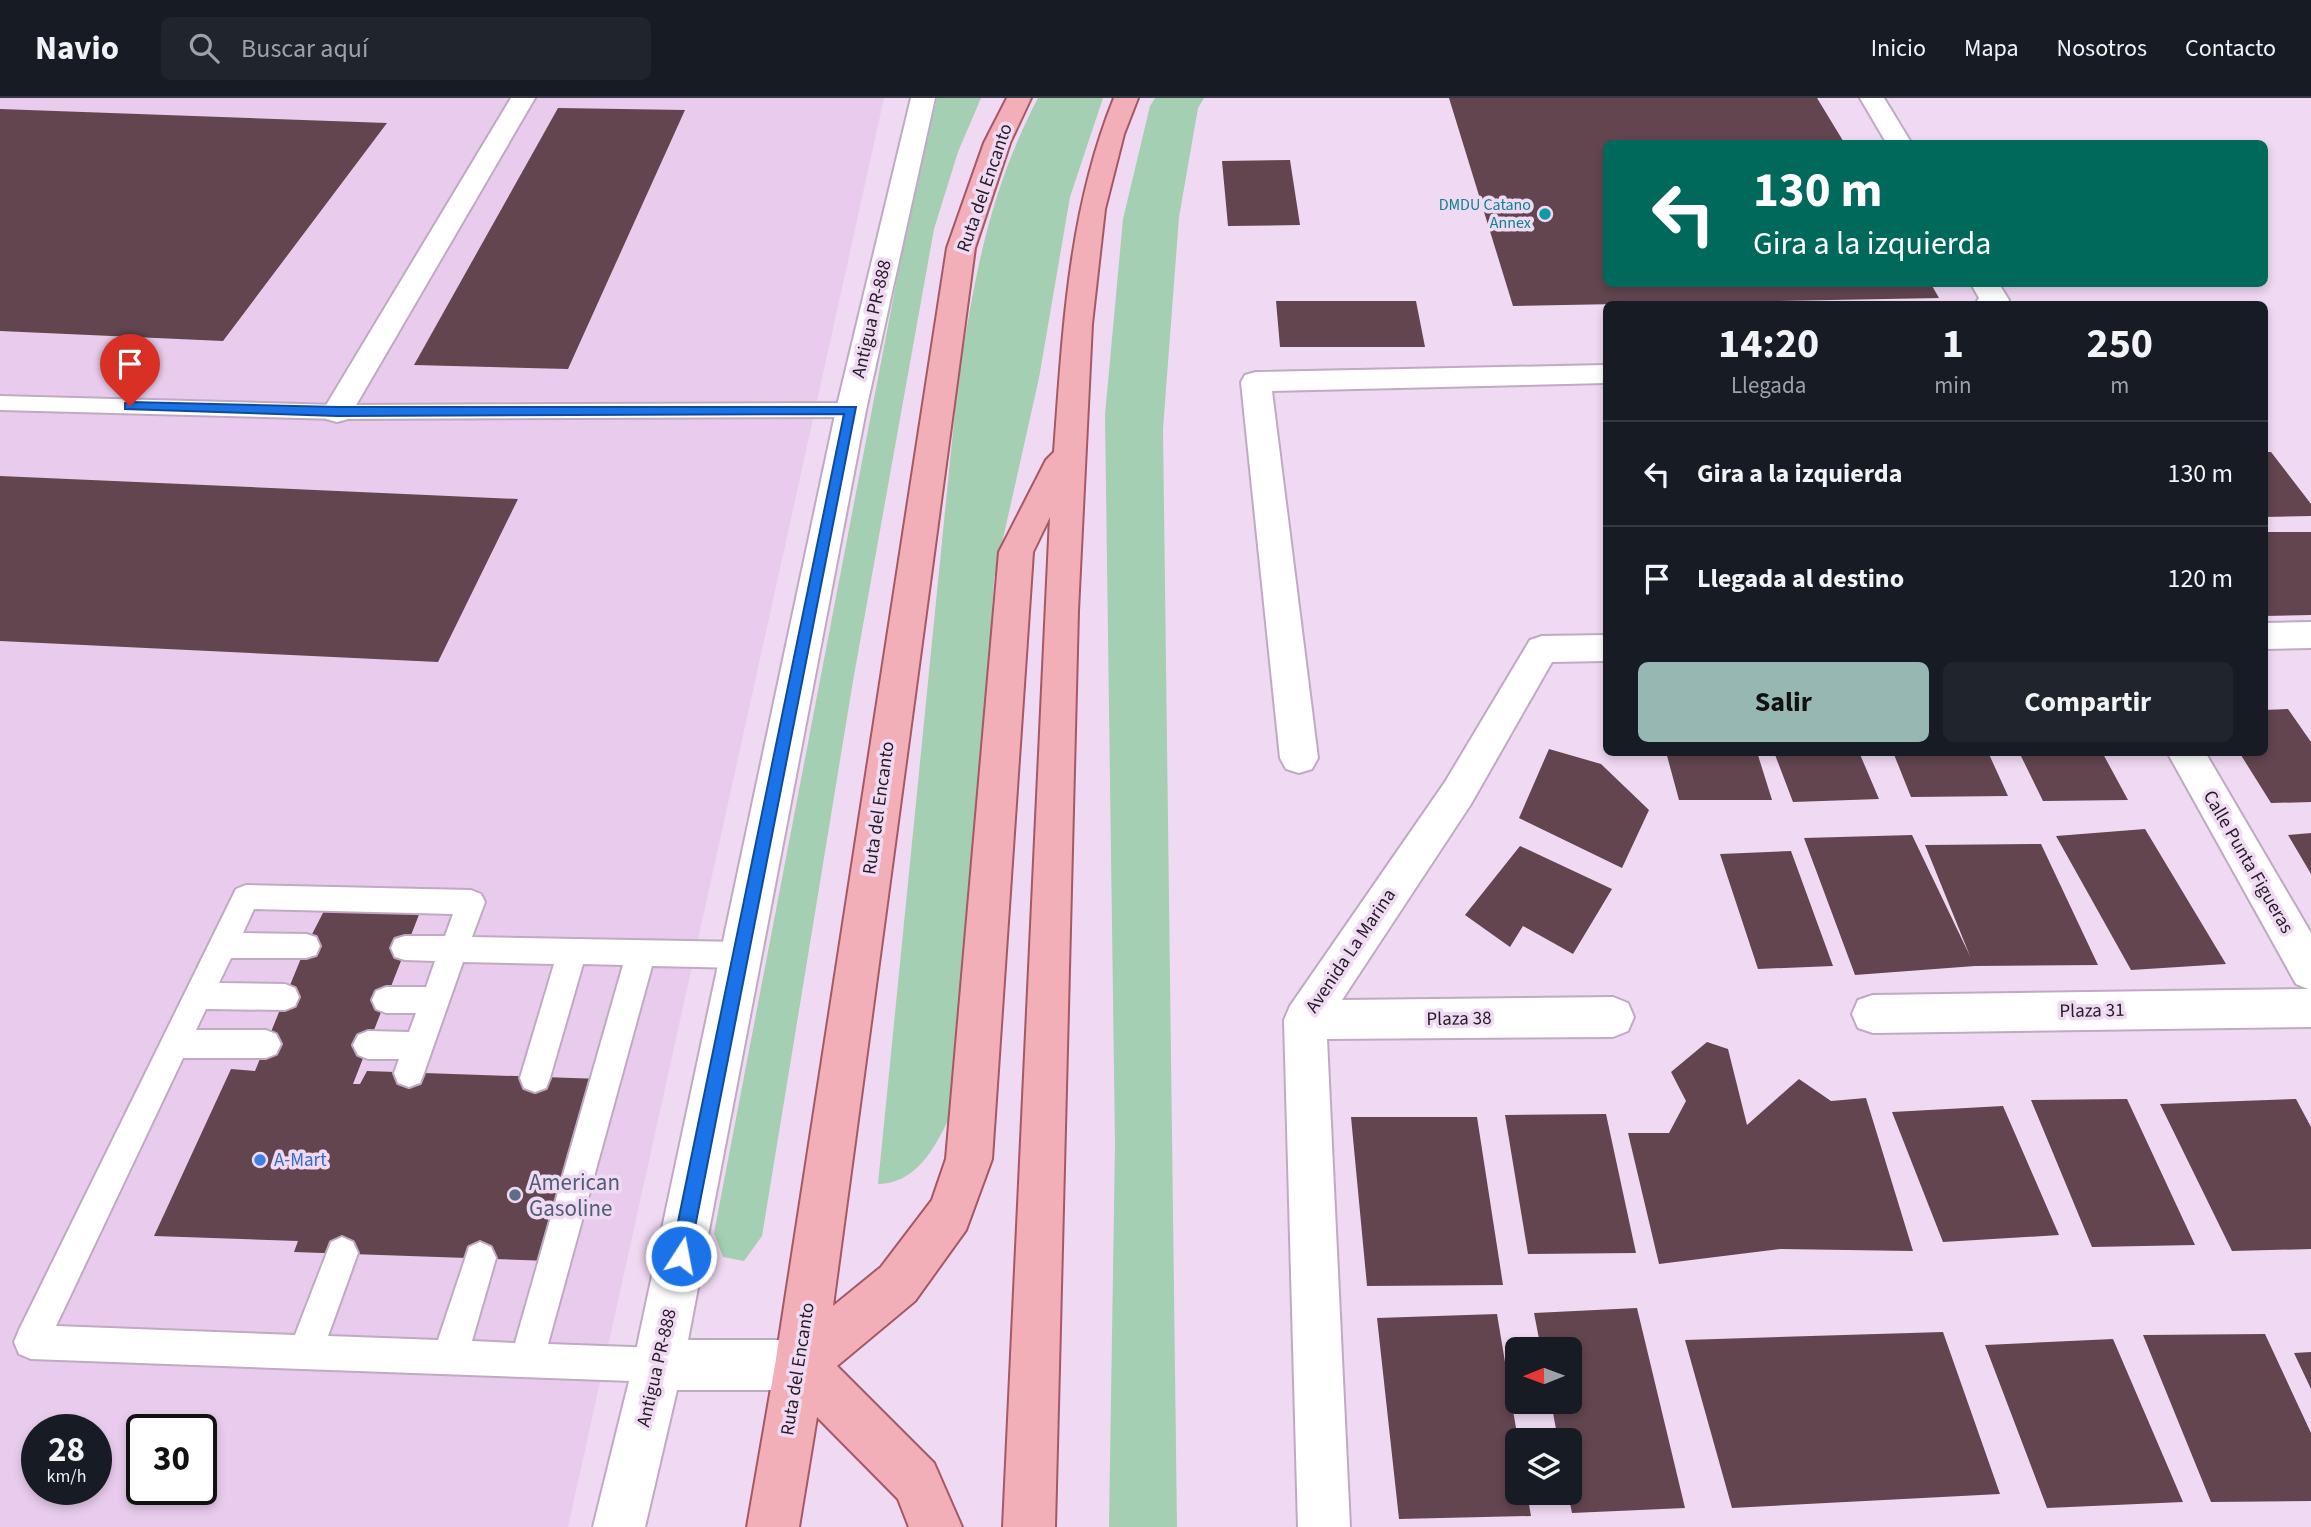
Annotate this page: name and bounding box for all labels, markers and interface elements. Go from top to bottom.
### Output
search box [161,17,651,80]
text: Navio [35,25,119,72]
icon: search [185,29,223,67]
text: Buscar aquí [241,30,368,67]
text: Inicio [1871,31,1926,66]
text: Mapa [1964,31,2019,66]
text: Nosotros [2057,31,2147,66]
text: Contacto [2185,31,2276,66]
street label: Ruta del Encanto [950,120,1020,256]
text: 130 m [1753,156,1882,226]
icon: left [1638,168,1729,259]
place label: DMDU Catano Annex [1439,194,1531,234]
marker: DMDU Catano Annex [1537,206,1553,222]
text: Gira a la izquierda [1753,221,1991,267]
street label: Antigua PR-888 [845,257,899,381]
text: 14:20 [1718,314,1819,374]
text: 1 [1942,314,1964,374]
text: 250 [2086,314,2153,374]
pin [100,334,160,406]
icon: arrive [111,345,149,383]
text: Llegada [1731,369,1806,402]
text: min [1934,369,1972,402]
text: m [2110,369,2129,402]
icon: left [1638,455,1676,493]
text: Gira a la izquierda [1697,455,1902,492]
text: 130 m [2167,455,2233,492]
icon: arrive [1638,560,1676,598]
text: Llegada al destino [1697,560,1904,597]
text: 120 m [2167,560,2233,597]
button: Salir [1638,662,1929,742]
button: Compartir [1943,662,2233,742]
street label: Ruta del Encanto [856,740,902,876]
street label: Calle Punta Figueras [2196,785,2300,939]
street label: Avenida La Marina [1299,883,1403,1019]
street label: Plaza 31 [2059,997,2125,1025]
street label: Plaza 38 [1426,1005,1492,1033]
place label: A-Mart [274,1147,327,1174]
marker: A-Mart [252,1152,268,1168]
place label: American Gasoline [529,1166,620,1225]
marker: American Gasoline [507,1187,523,1203]
position arrow [644,1219,718,1293]
street label: Ruta del Encanto [774,1300,822,1438]
street label: Antigua PR-888 [630,1306,684,1430]
north arrow [1505,1337,1582,1414]
map controls [1505,1337,1582,1505]
speed limit sign: 30 [126,1414,217,1505]
text: 28 [48,1425,85,1475]
button: layers [1505,1428,1582,1505]
text: km/h [47,1464,86,1489]

